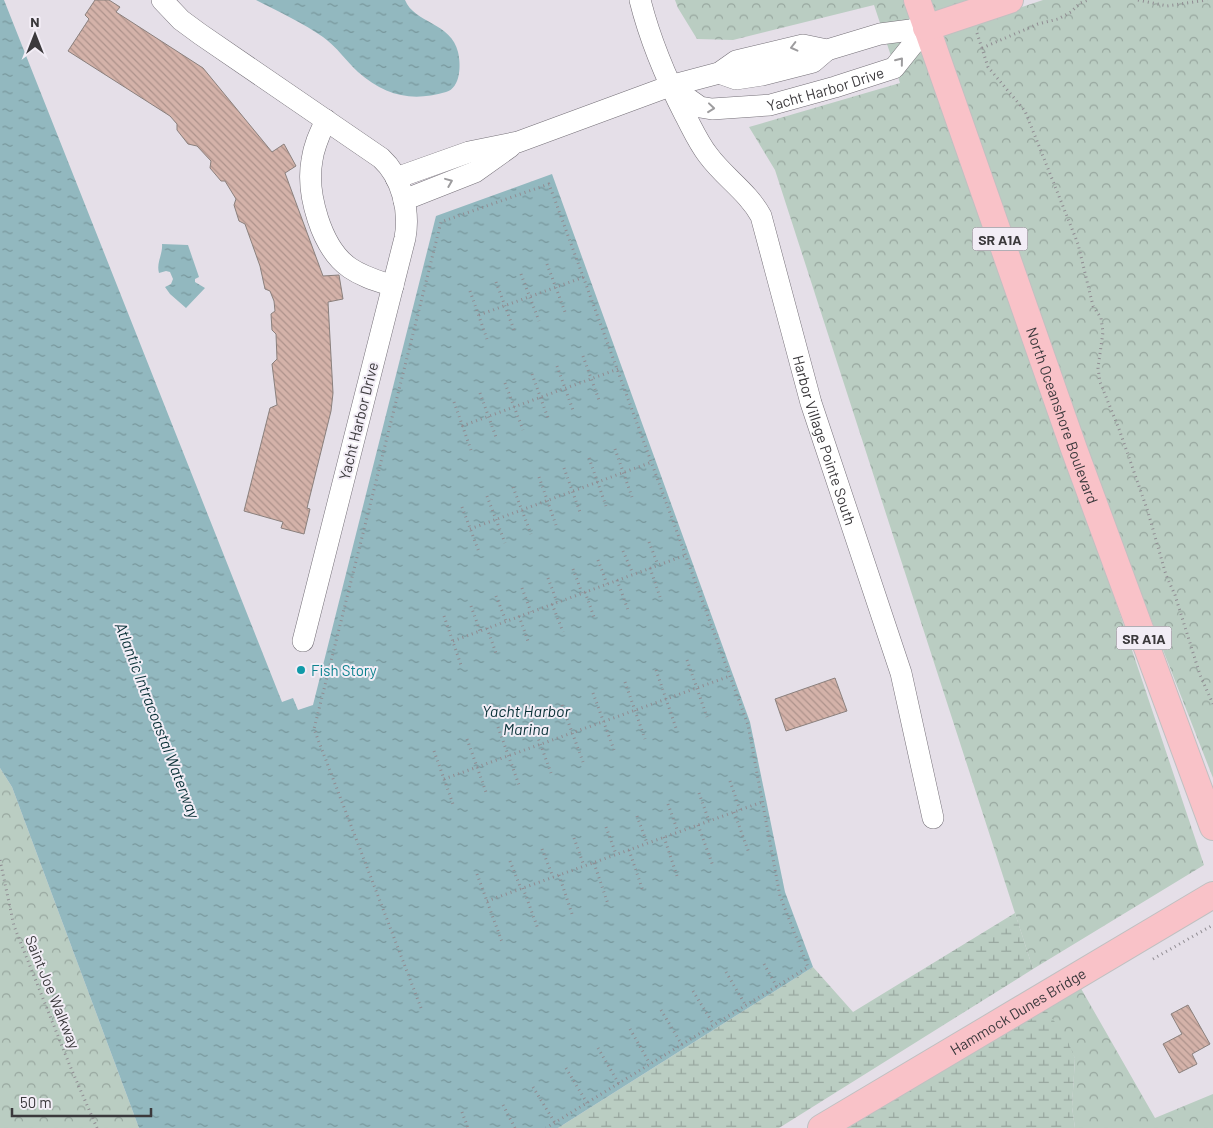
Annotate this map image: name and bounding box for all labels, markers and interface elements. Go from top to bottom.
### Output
north arrow [10,10,60,60]
text: N [30,13,40,30]
one-way arrow [790,41,799,52]
one-way arrow [894,58,902,67]
street label: Yacht Harbor Drive [765,63,886,114]
one-way arrow [708,102,716,113]
one-way arrow [444,178,453,188]
road number: SR A1A [972,228,1028,250]
street label: North Oceanshore Boulevard [1023,324,1102,506]
street label: Harbor Village Pointe South [790,353,860,528]
street label: Yacht Harbor Drive [335,360,381,482]
water label: Atlantic Intracoastal Waterway [112,619,205,822]
road number: SR A1A [1116,626,1172,650]
place label: Fish Story [311,661,377,679]
marker: Fish Story [295,664,307,676]
water label: Yacht Harbor Marina [482,701,571,738]
street label: Saint Joe Walkway [22,933,84,1051]
street label: Hammock Dunes Bridge [947,964,1089,1058]
scale bar [12,1086,151,1118]
text: 50 m [20,1093,52,1111]

